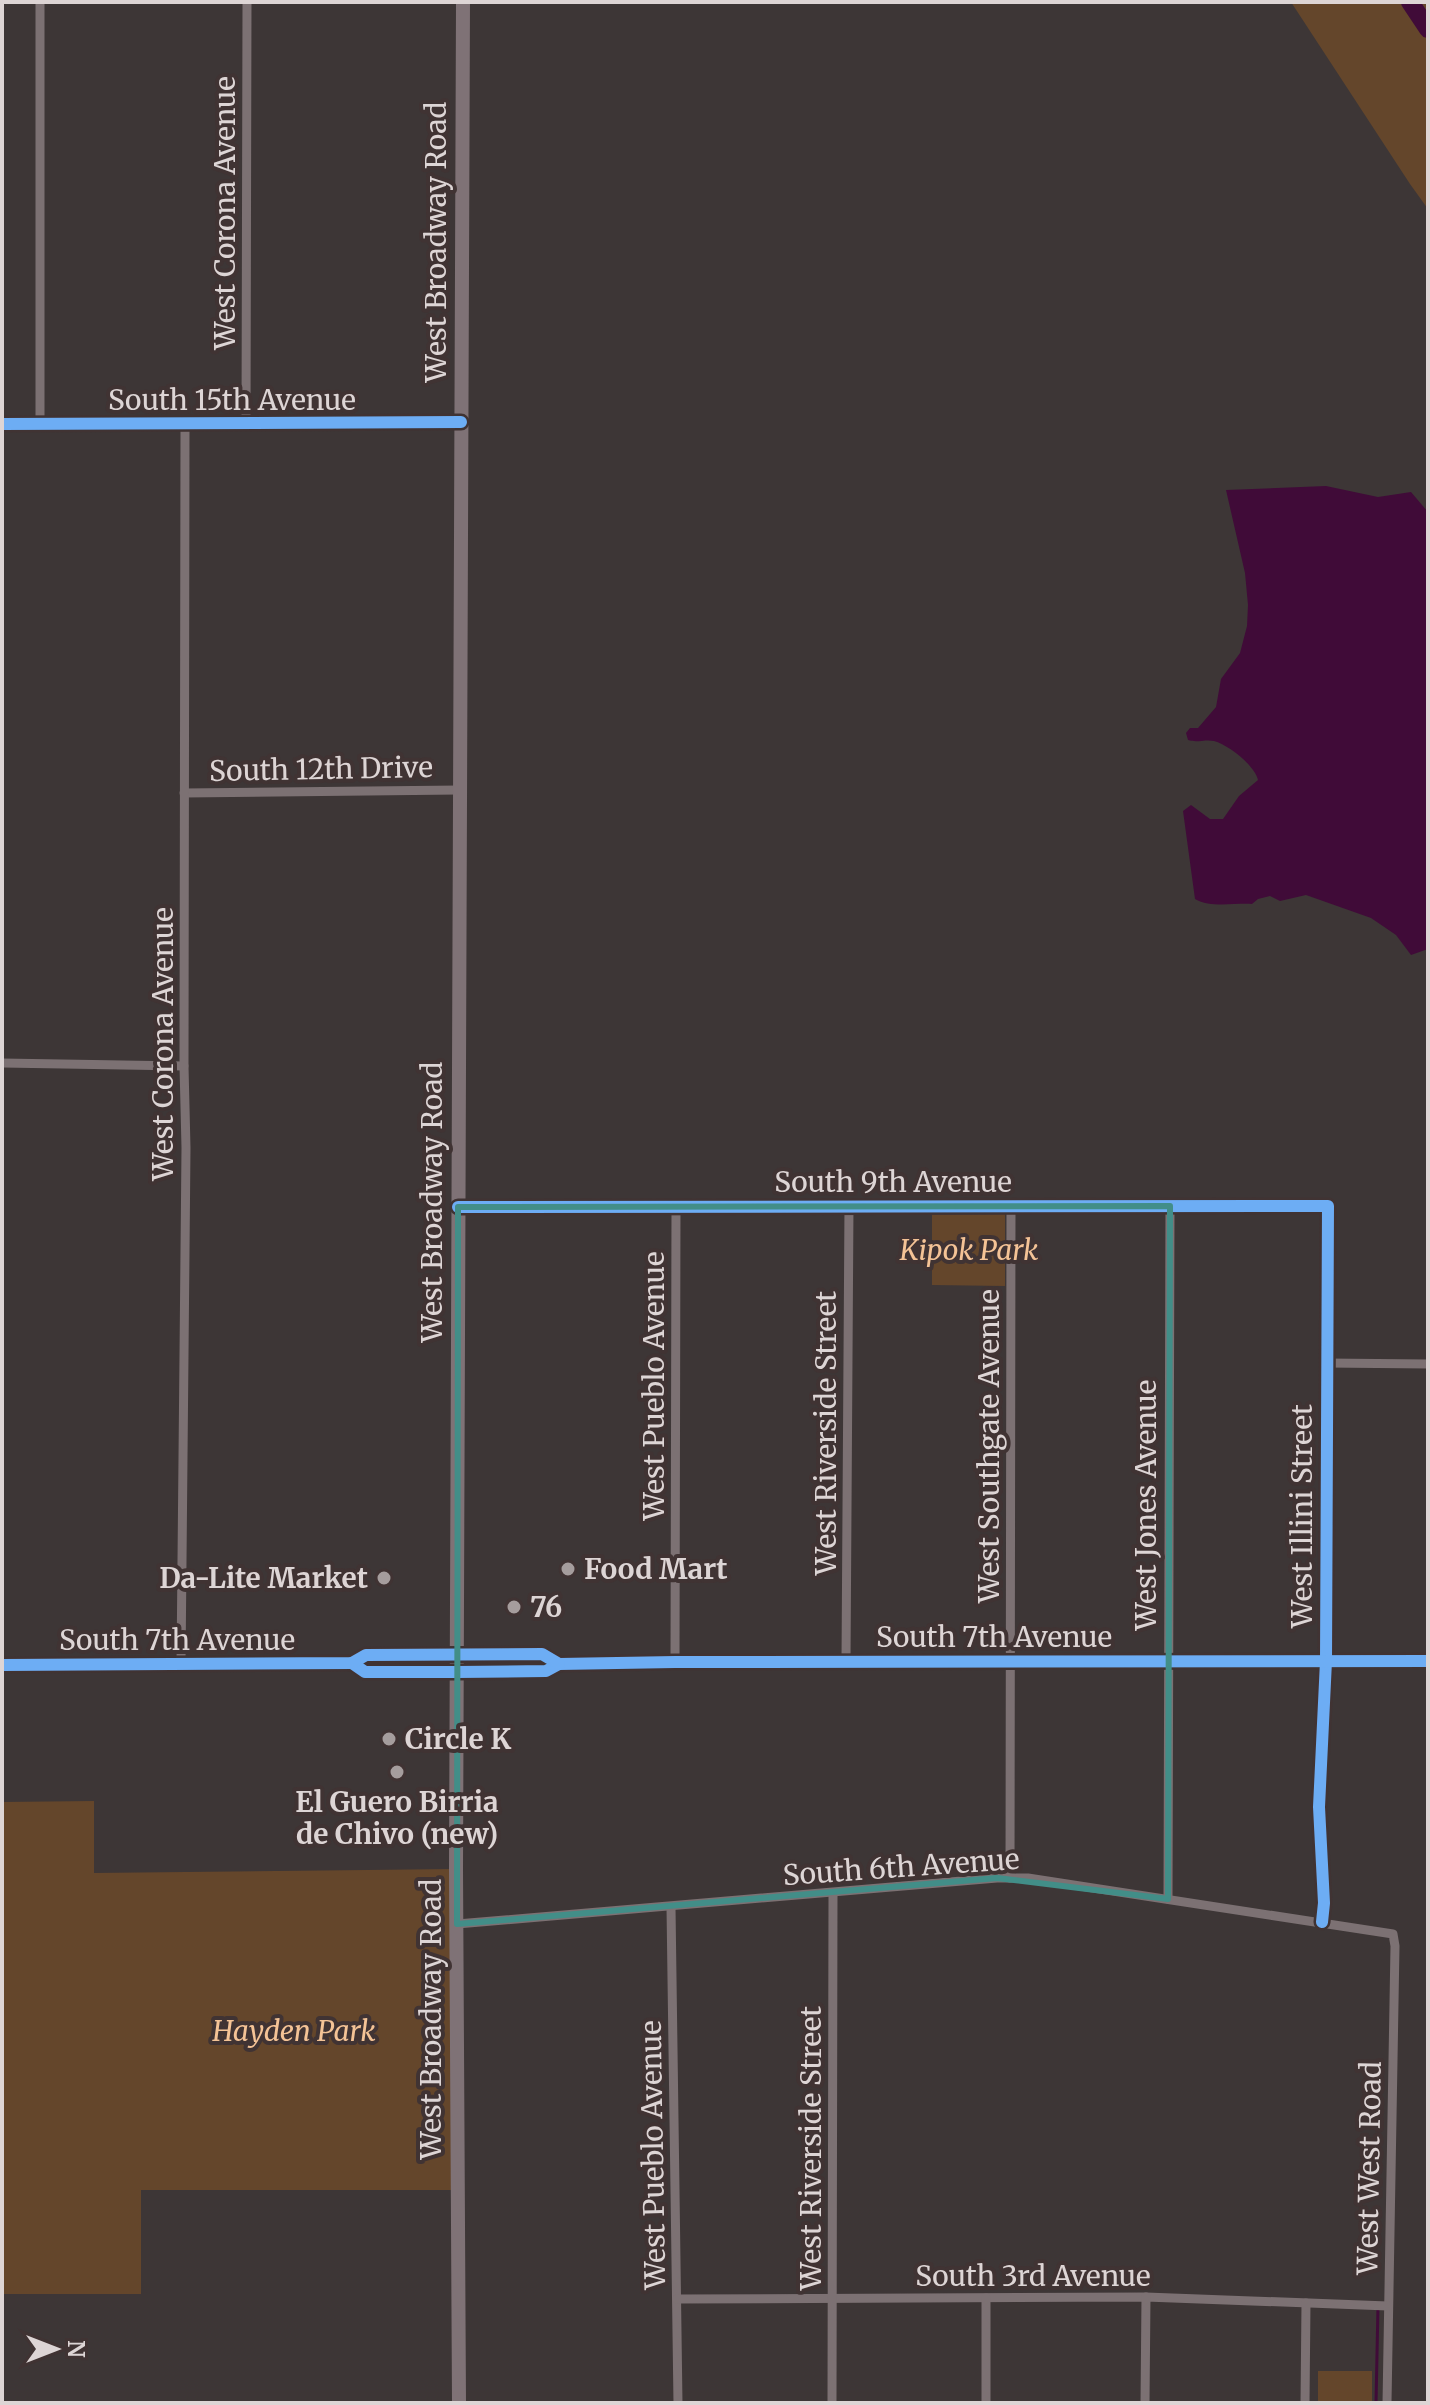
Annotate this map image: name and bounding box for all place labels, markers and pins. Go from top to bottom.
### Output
place label: Food Mart [584,1551,728,1587]
place label: Da-Lite Market [159,1560,368,1596]
marker: Food Mart [559,1560,577,1578]
marker: Da-Lite Market [375,1569,393,1587]
place label: 76 [530,1589,562,1625]
marker: 76 [505,1598,523,1616]
place label: Circle K [405,1721,511,1757]
marker: Circle K [380,1730,398,1748]
marker: El Guero Birria de Chivo (new) [388,1763,406,1781]
place label: El Guero Birria de Chivo (new) [295,1784,499,1852]

